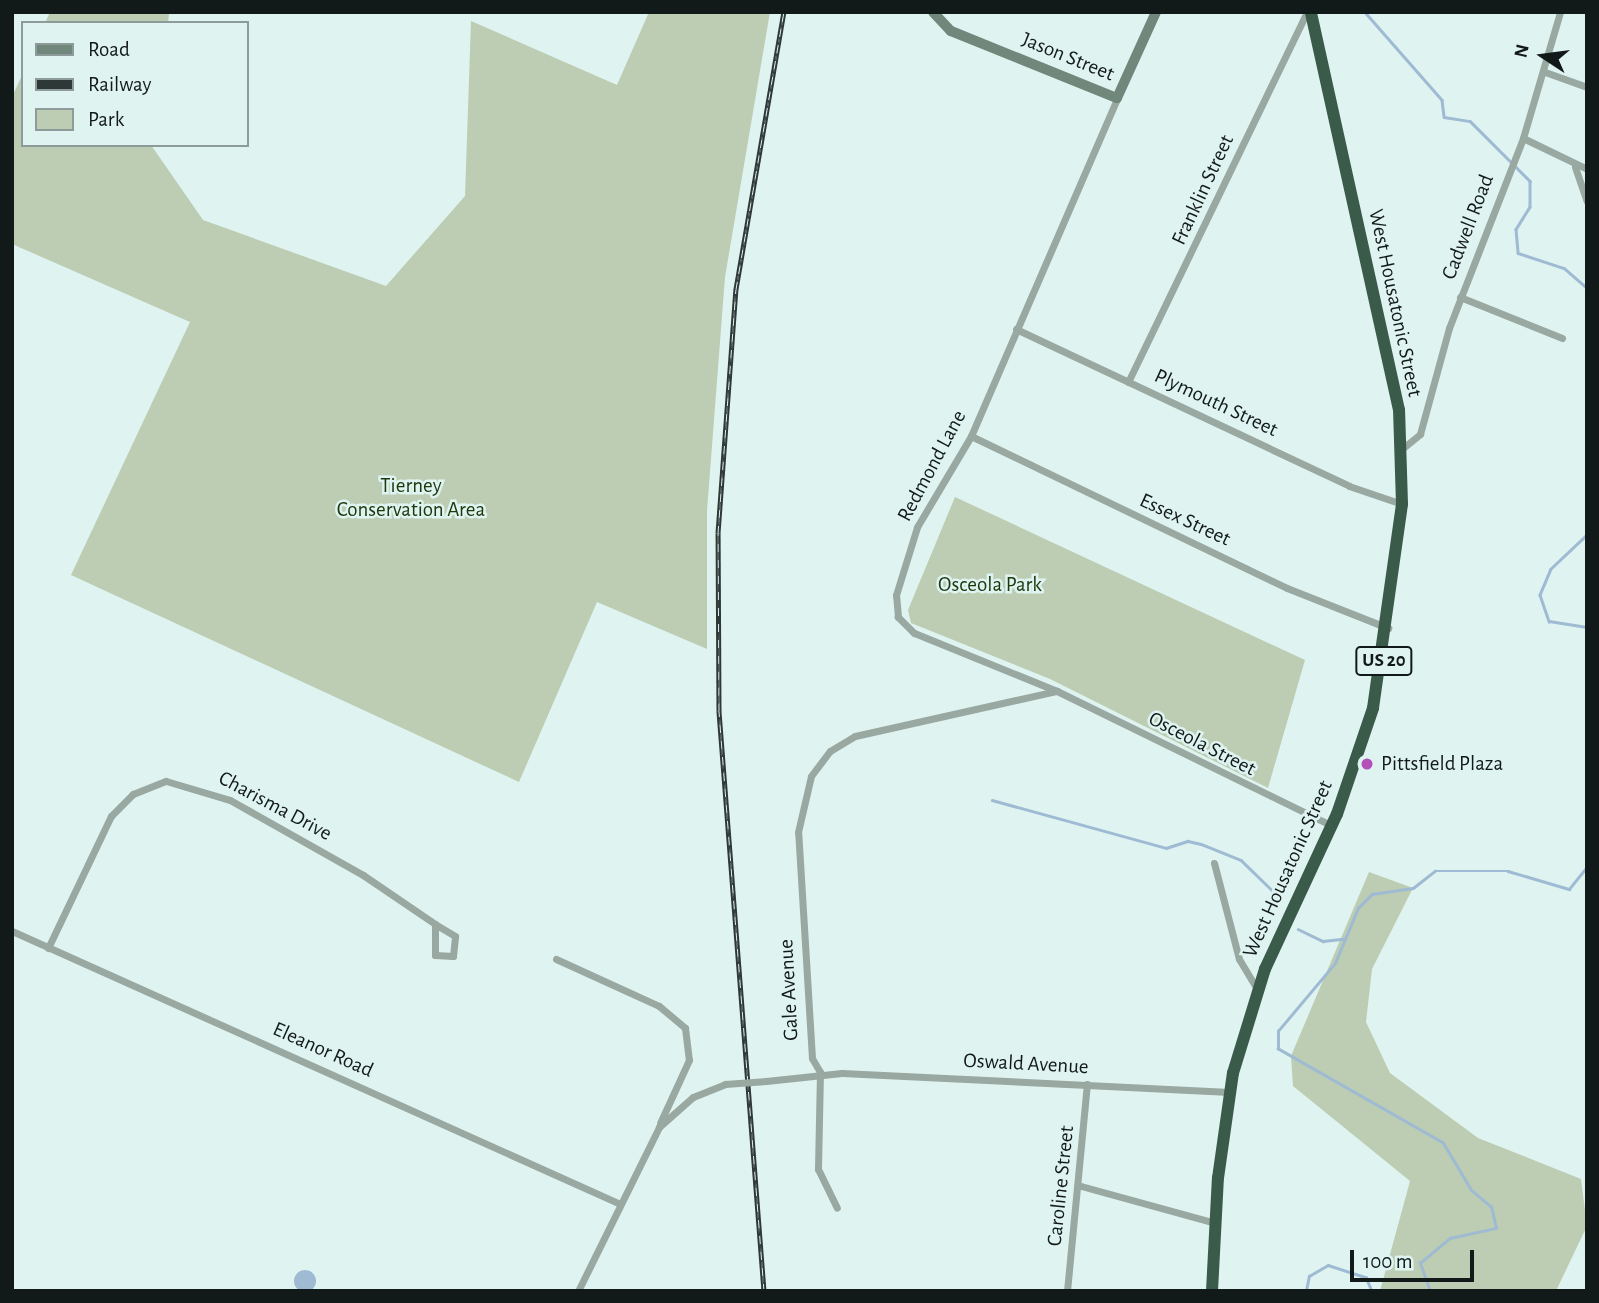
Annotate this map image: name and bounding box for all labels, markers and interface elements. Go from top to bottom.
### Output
legend [21,21,248,147]
north arrow [1508,21,1578,91]
street label: Jason Street [1018,27,1118,87]
text: Road [88,39,130,60]
text: N [1511,43,1533,60]
text: Railway [88,74,151,95]
text: Park [88,109,124,130]
street label: Franklin Street [1166,131,1240,249]
street label: Cadwell Road [1436,171,1500,283]
street label: West Housatonic Street [1363,207,1427,399]
street label: Plymouth Street [1150,363,1282,443]
street label: Redmond Lane [892,406,972,526]
park label: Tierney Conservation Area [337,473,485,523]
street label: Essex Street [1136,488,1234,552]
park label: Osceola Park [938,572,1042,598]
road number: US 20 [1354,646,1414,676]
street label: Osceola Street [1144,706,1260,782]
place label: Pittsfield Plaza [1381,751,1503,777]
marker: Pittsfield Plaza [1359,756,1375,772]
street label: Charisma Drive [214,766,336,846]
street label: West Housatonic Street [1238,776,1338,962]
street label: Gale Avenue [774,939,804,1041]
street label: Eleanor Road [269,1017,377,1083]
street label: Oswald Avenue [963,1048,1089,1080]
street label: Caroline Street [1042,1124,1080,1248]
scale bar [1354,1236,1478,1280]
text: 100 m [1363,1251,1413,1272]

